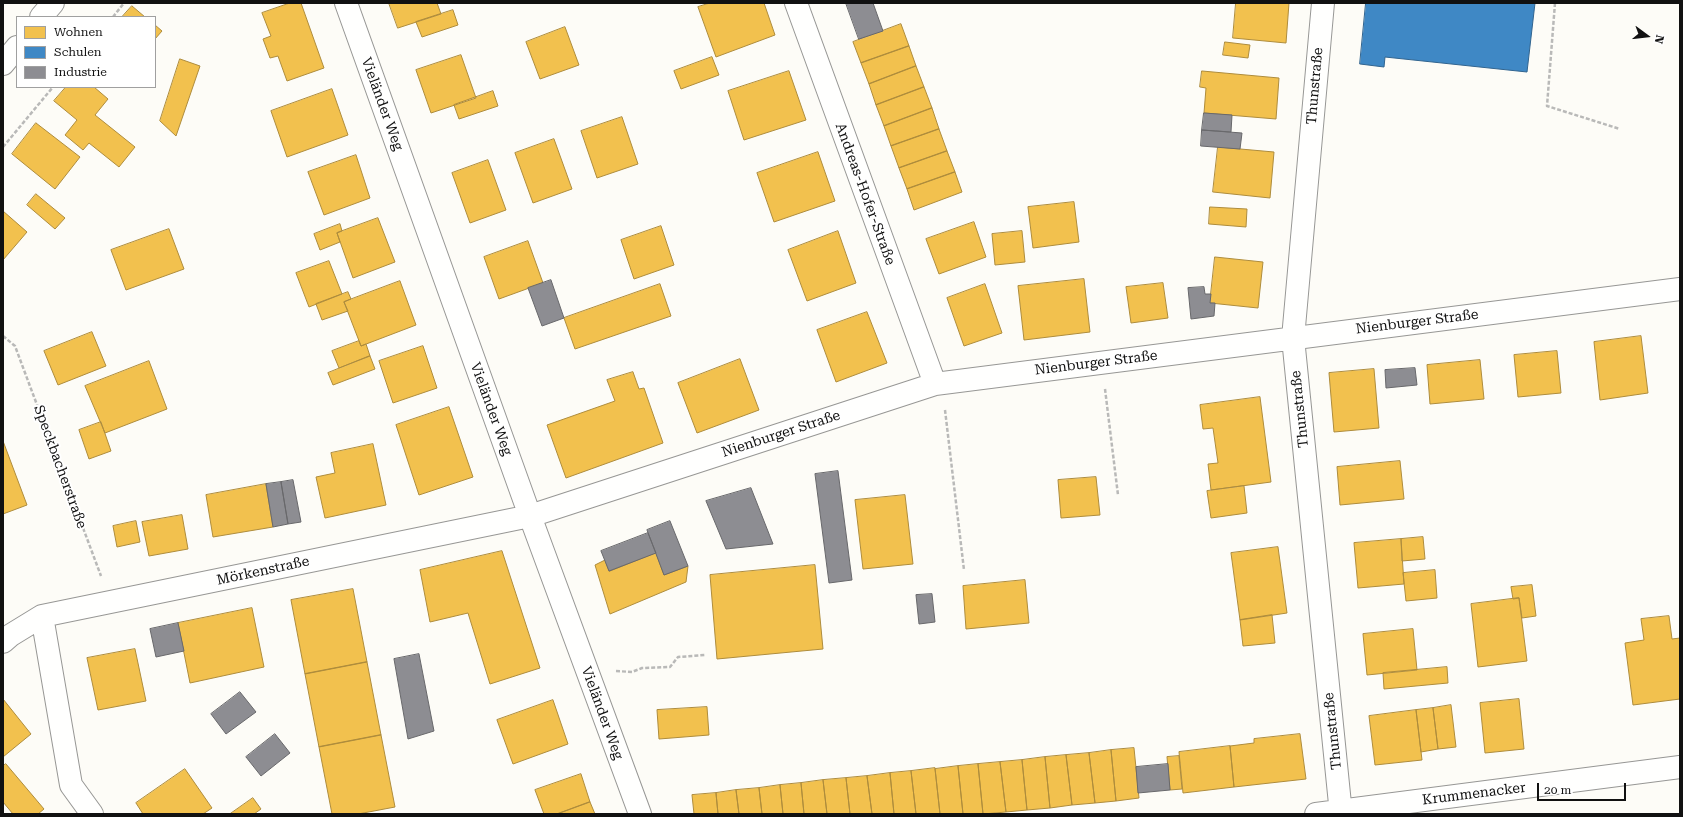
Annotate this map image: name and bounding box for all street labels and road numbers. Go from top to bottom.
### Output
street label: Thunstraße [1303,47,1327,125]
street label: Vieländer Weg [357,55,407,153]
street label: Andreas-Hofer-Straße [831,121,899,267]
street label: Nienburger Straße [1355,306,1479,338]
street label: Nienburger Straße [1034,347,1158,379]
street label: Vieländer Weg [466,360,516,458]
street label: Thunstraße [1288,370,1312,448]
street label: Speckbacherstraße [30,403,90,531]
street label: Nienburger Straße [720,407,842,461]
street label: Mörkenstraße [215,553,311,589]
street label: Vieländer Weg [577,664,627,762]
street label: Thunstraße [1321,692,1345,770]
street label: Krummenacker [1421,779,1527,809]

